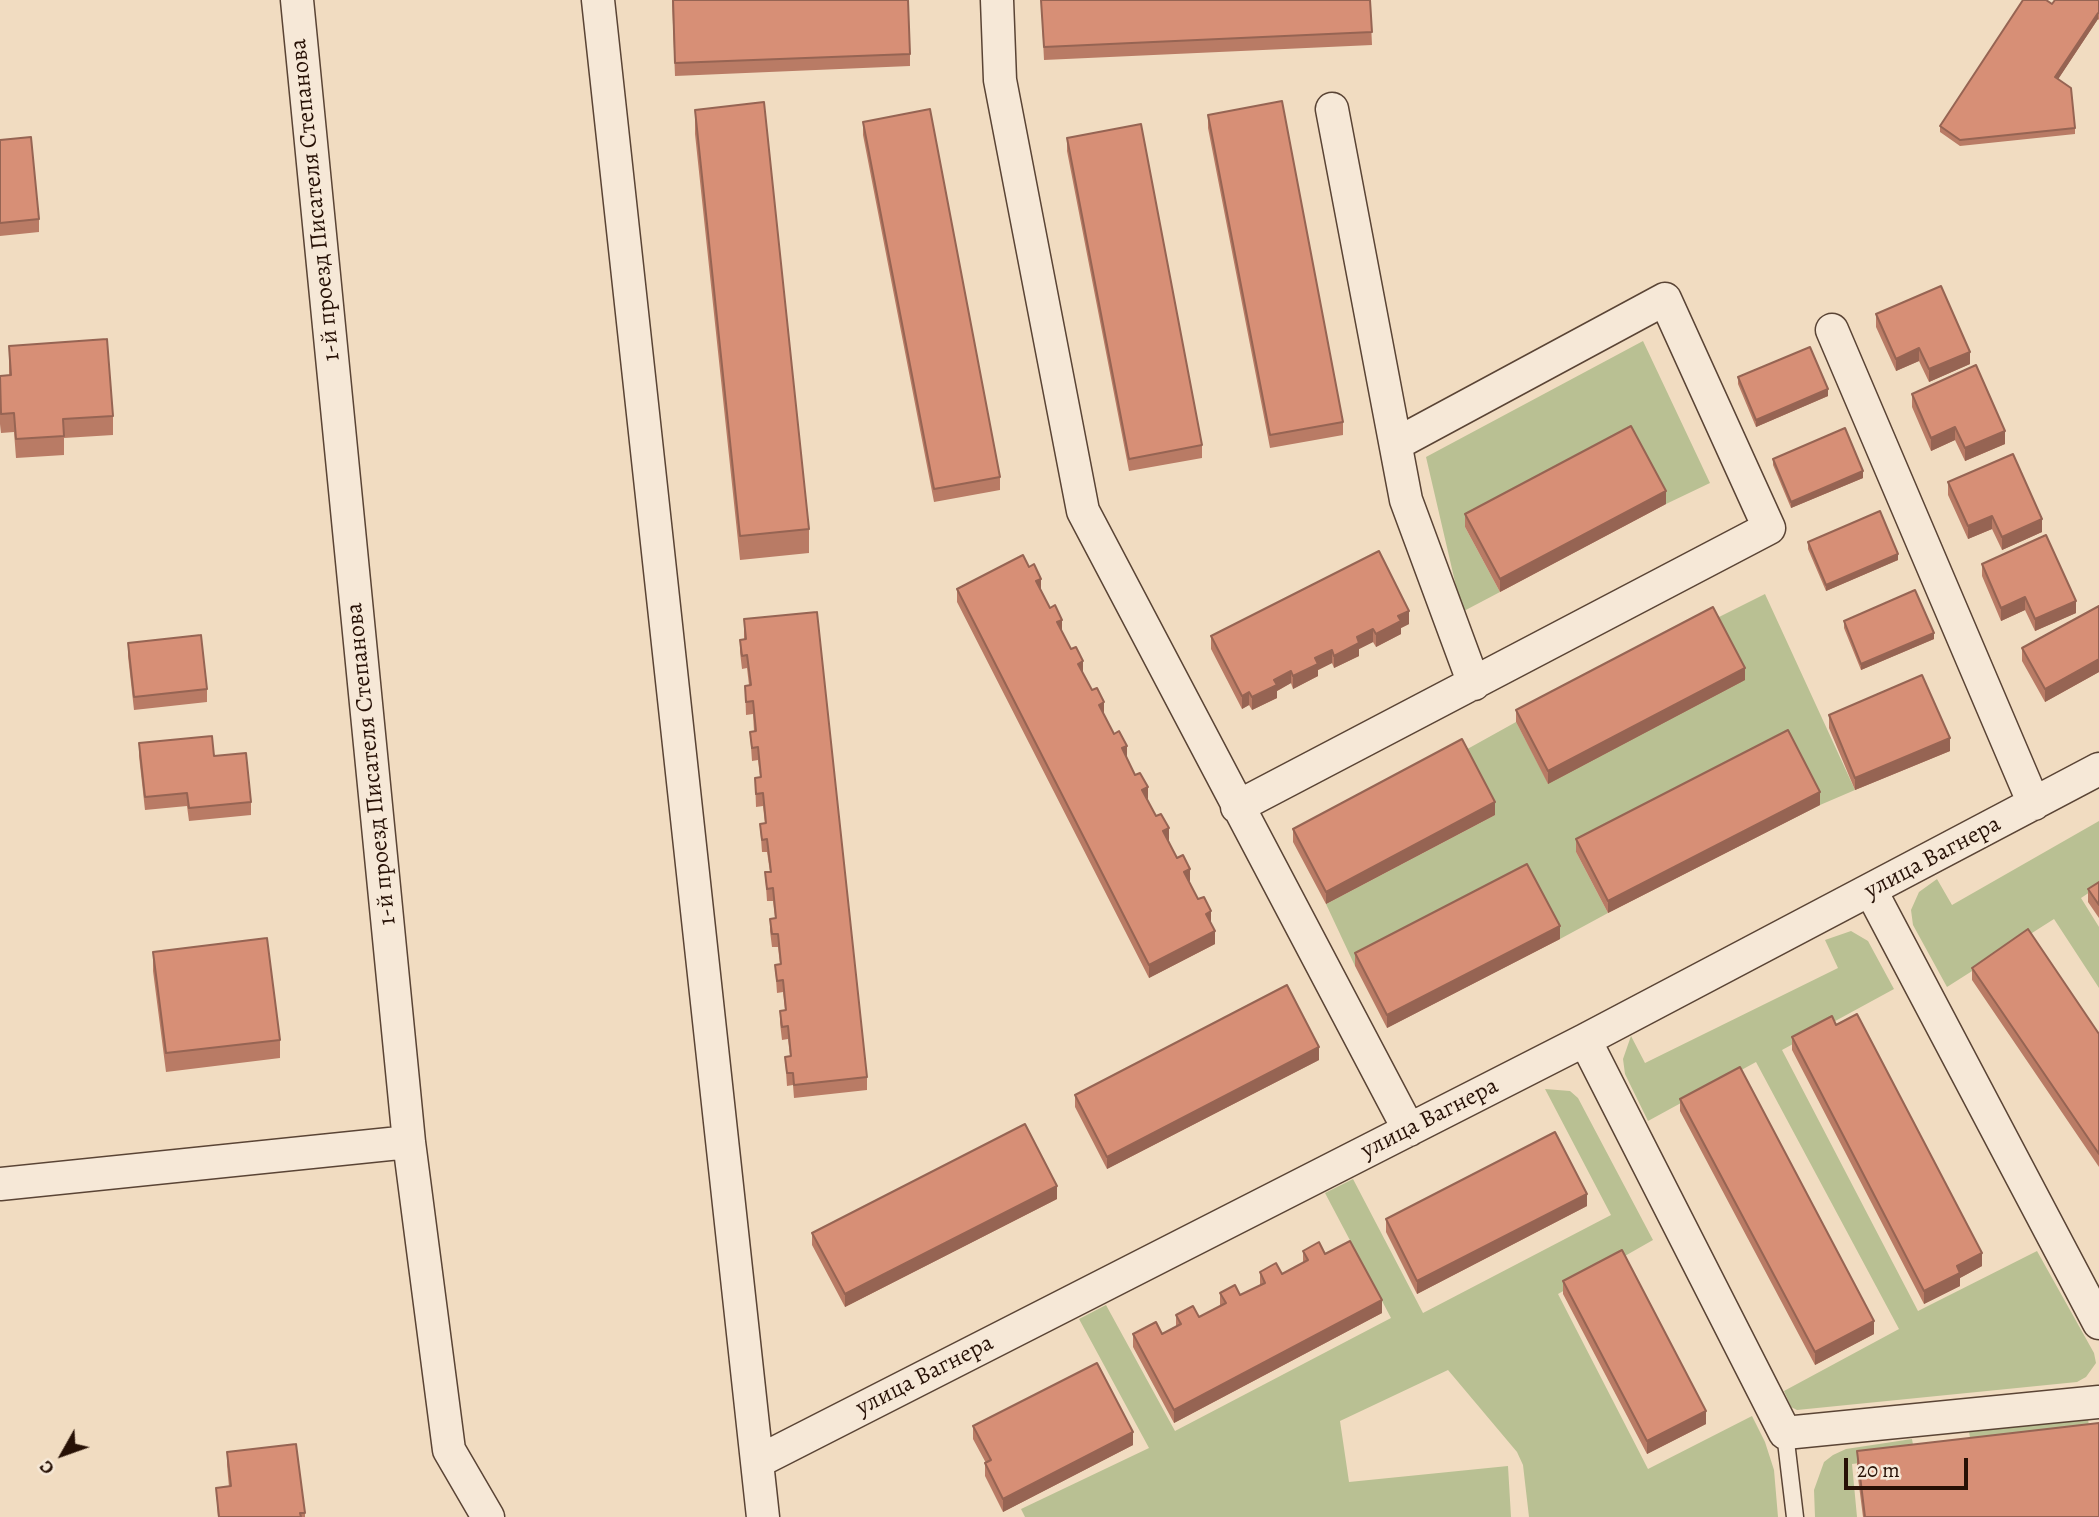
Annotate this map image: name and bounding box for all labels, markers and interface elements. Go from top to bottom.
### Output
street label: 1-й проезд Писателя Степанова [285,37,347,363]
street label: 1-й проезд Писателя Степанова [341,601,403,927]
street label: улица Вагнера [1860,810,2006,906]
street label: улица Вагнера [1357,1072,1503,1166]
street label: улица Вагнера [852,1329,998,1423]
north arrow [28,1419,98,1489]
scale bar [1847,1444,1971,1488]
text: С [33,1455,61,1480]
text: 20 m [1857,1456,1900,1484]

